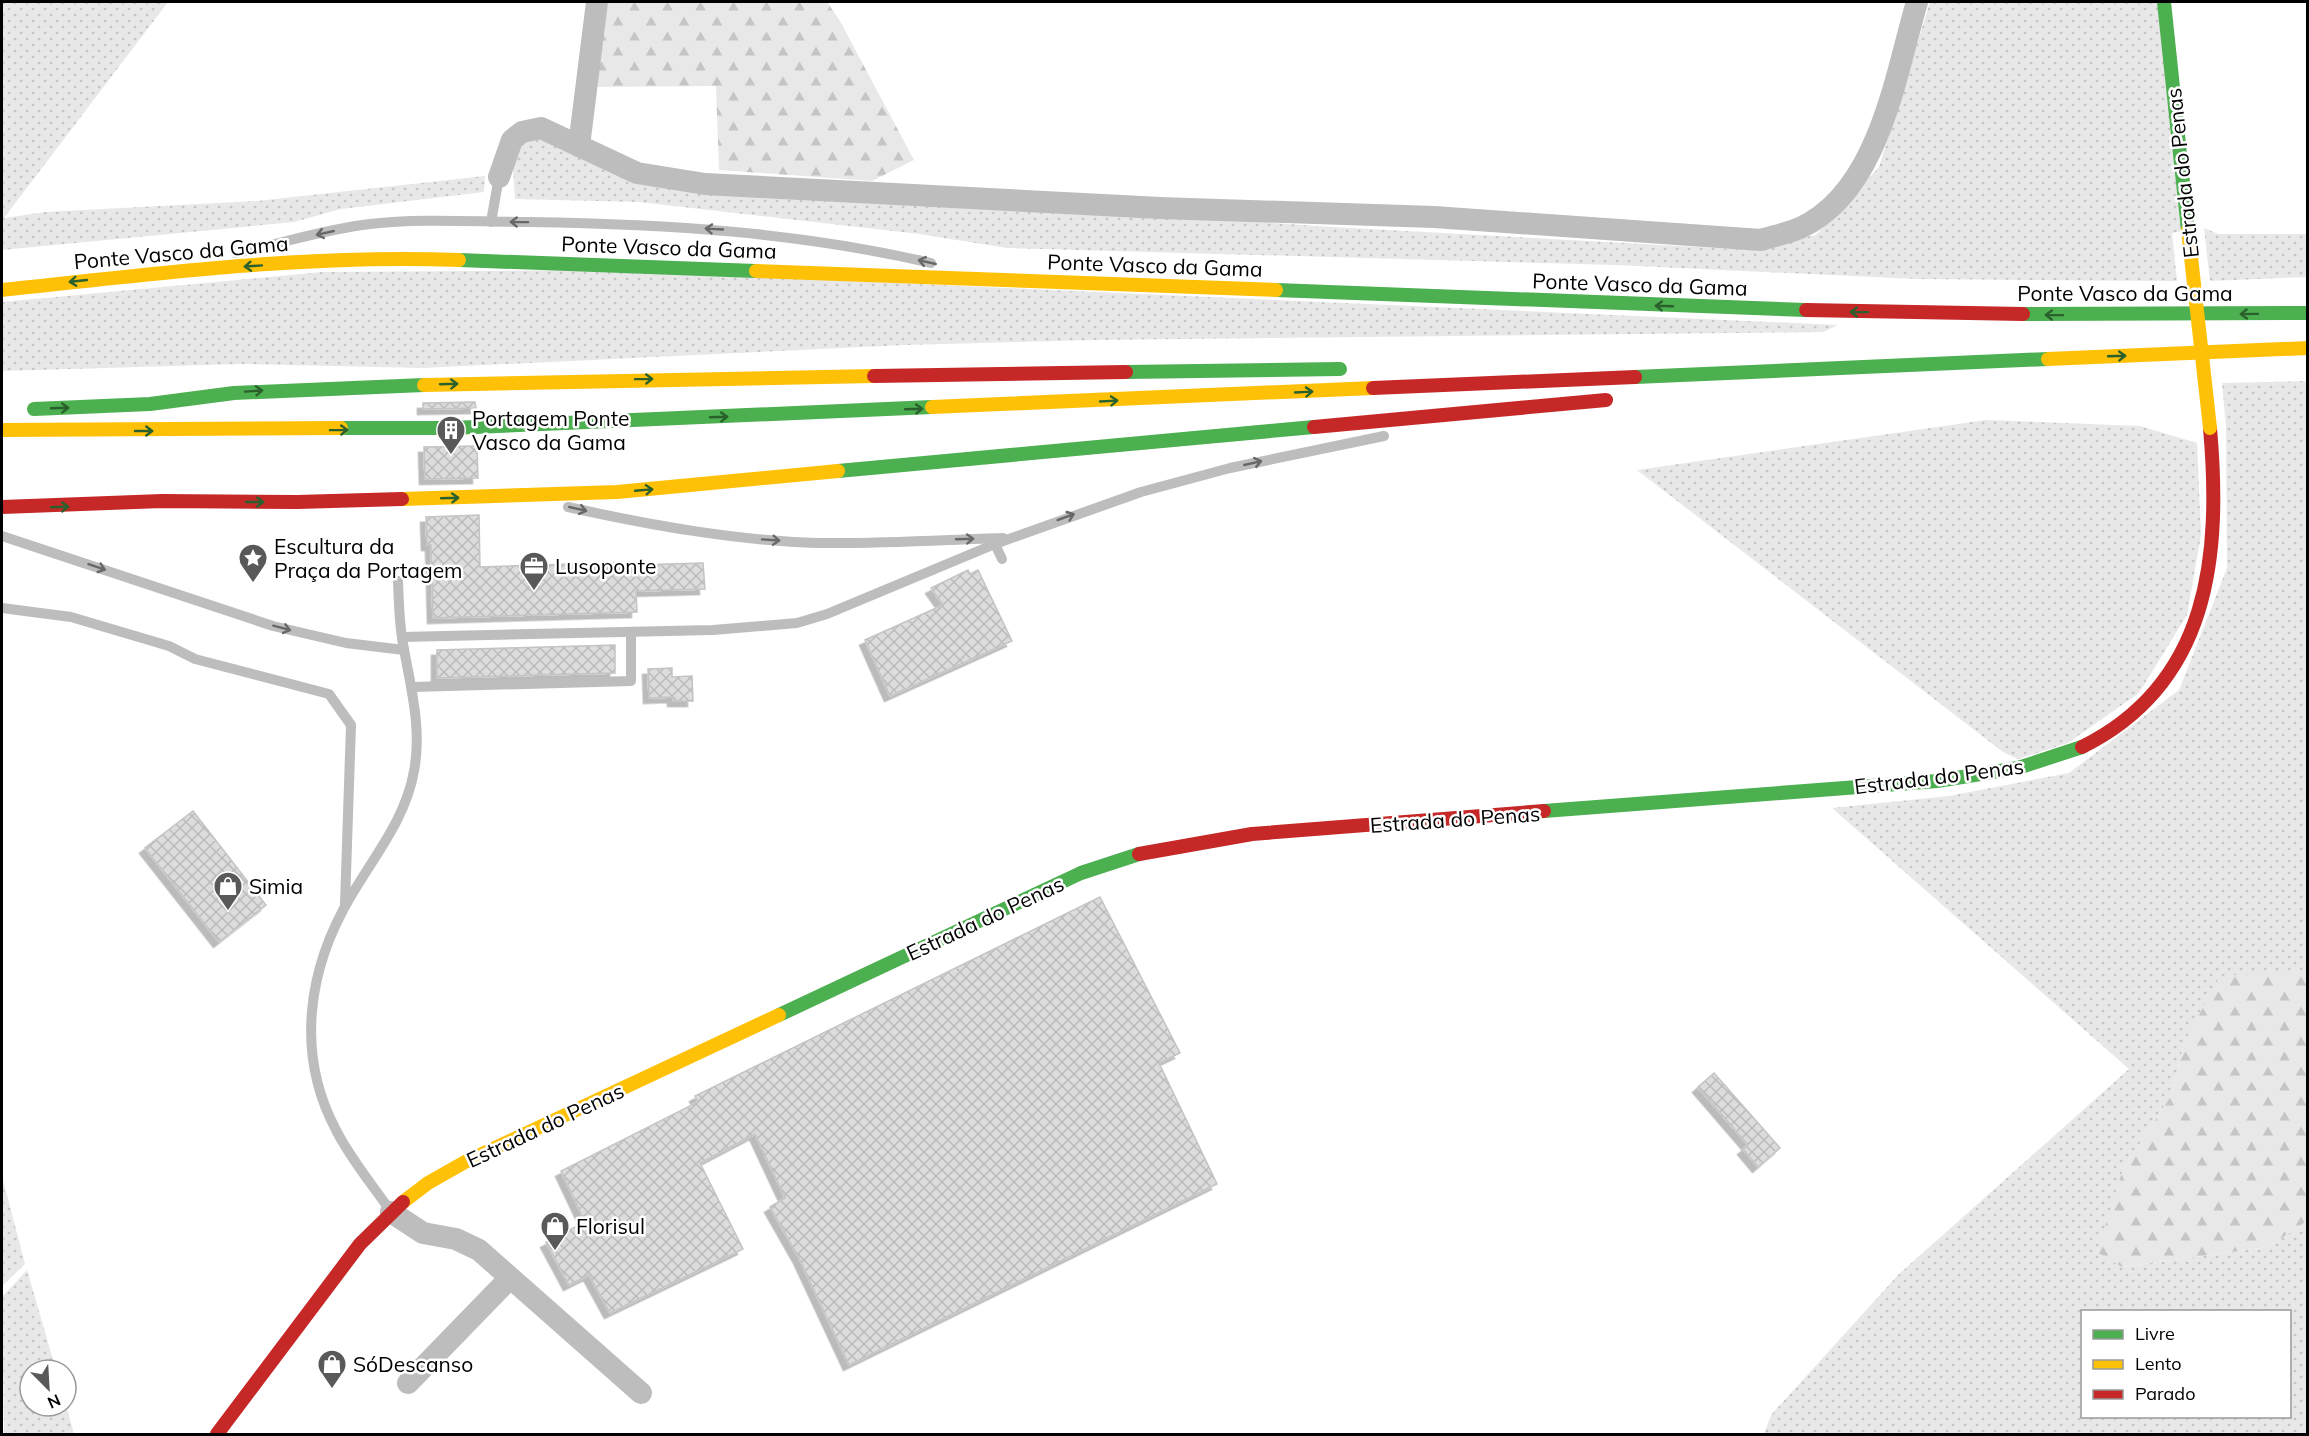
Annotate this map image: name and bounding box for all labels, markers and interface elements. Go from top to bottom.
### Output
street label: Estrada do Penas [2160,87,2204,259]
one-way arrow [510,216,530,228]
one-way arrow [705,223,725,234]
one-way arrow [316,228,336,239]
street label: Ponte Vasco da Gama [73,230,289,274]
street label: Ponte Vasco da Gama [561,230,777,264]
street label: Ponte Vasco da Gama [1047,248,1263,282]
one-way arrow [918,256,937,268]
one-way arrow [244,261,264,272]
street label: Ponte Vasco da Gama [1532,267,1748,301]
one-way arrow [69,276,88,287]
street label: Ponte Vasco da Gama [2017,280,2233,306]
one-way arrow [1655,300,1675,311]
one-way arrow [1850,306,1870,318]
one-way arrow [2240,308,2260,320]
one-way arrow [2045,309,2065,321]
one-way arrow [2106,350,2126,361]
one-way arrow [633,374,653,385]
one-way arrow [438,379,458,390]
one-way arrow [244,386,264,397]
one-way arrow [1293,387,1313,398]
one-way arrow [1099,396,1119,407]
one-way arrow [49,402,69,414]
one-way arrow [904,404,924,415]
place label: Portagem Ponte Vasco da Gama [472,405,630,455]
one-way arrow [709,411,729,423]
building icon: Portagem Ponte Vasco da Gama [435,414,467,456]
one-way arrow [328,424,348,436]
one-way arrow [133,425,153,437]
one-way arrow [1243,456,1262,468]
one-way arrow [634,484,654,495]
one-way arrow [439,493,459,504]
one-way arrow [244,496,264,508]
one-way arrow [49,501,69,512]
one-way arrow [568,504,588,515]
one-way arrow [1056,511,1075,522]
place label: Escultura da Praça da Portagem [274,533,463,583]
one-way arrow [955,534,975,545]
one-way arrow [760,535,780,546]
place icon: Escultura da Praça da Portagem [237,542,269,584]
office icon: Lusoponte [518,550,550,592]
place label: Lusoponte [555,553,656,579]
one-way arrow [87,562,106,573]
one-way arrow [272,623,291,635]
street label: Estrada do Penas [1853,753,2025,799]
street label: Estrada do Penas [1369,800,1541,838]
shop icon: Simia [212,870,244,912]
street label: Estrada do Penas [902,870,1068,966]
place label: Simia [249,873,303,899]
street label: Estrada do Penas [462,1077,628,1173]
shop icon: Florisul [539,1210,571,1252]
place label: Florisul [576,1213,645,1239]
legend [2081,1310,2291,1418]
text: Livre [2135,1322,2175,1345]
shop icon: SóDescanso [316,1348,348,1390]
place label: SóDescanso [353,1351,473,1377]
text: Lento [2135,1352,2182,1375]
north arrow [18,1358,78,1418]
text: Parado [2135,1382,2195,1405]
text: N [45,1390,64,1413]

